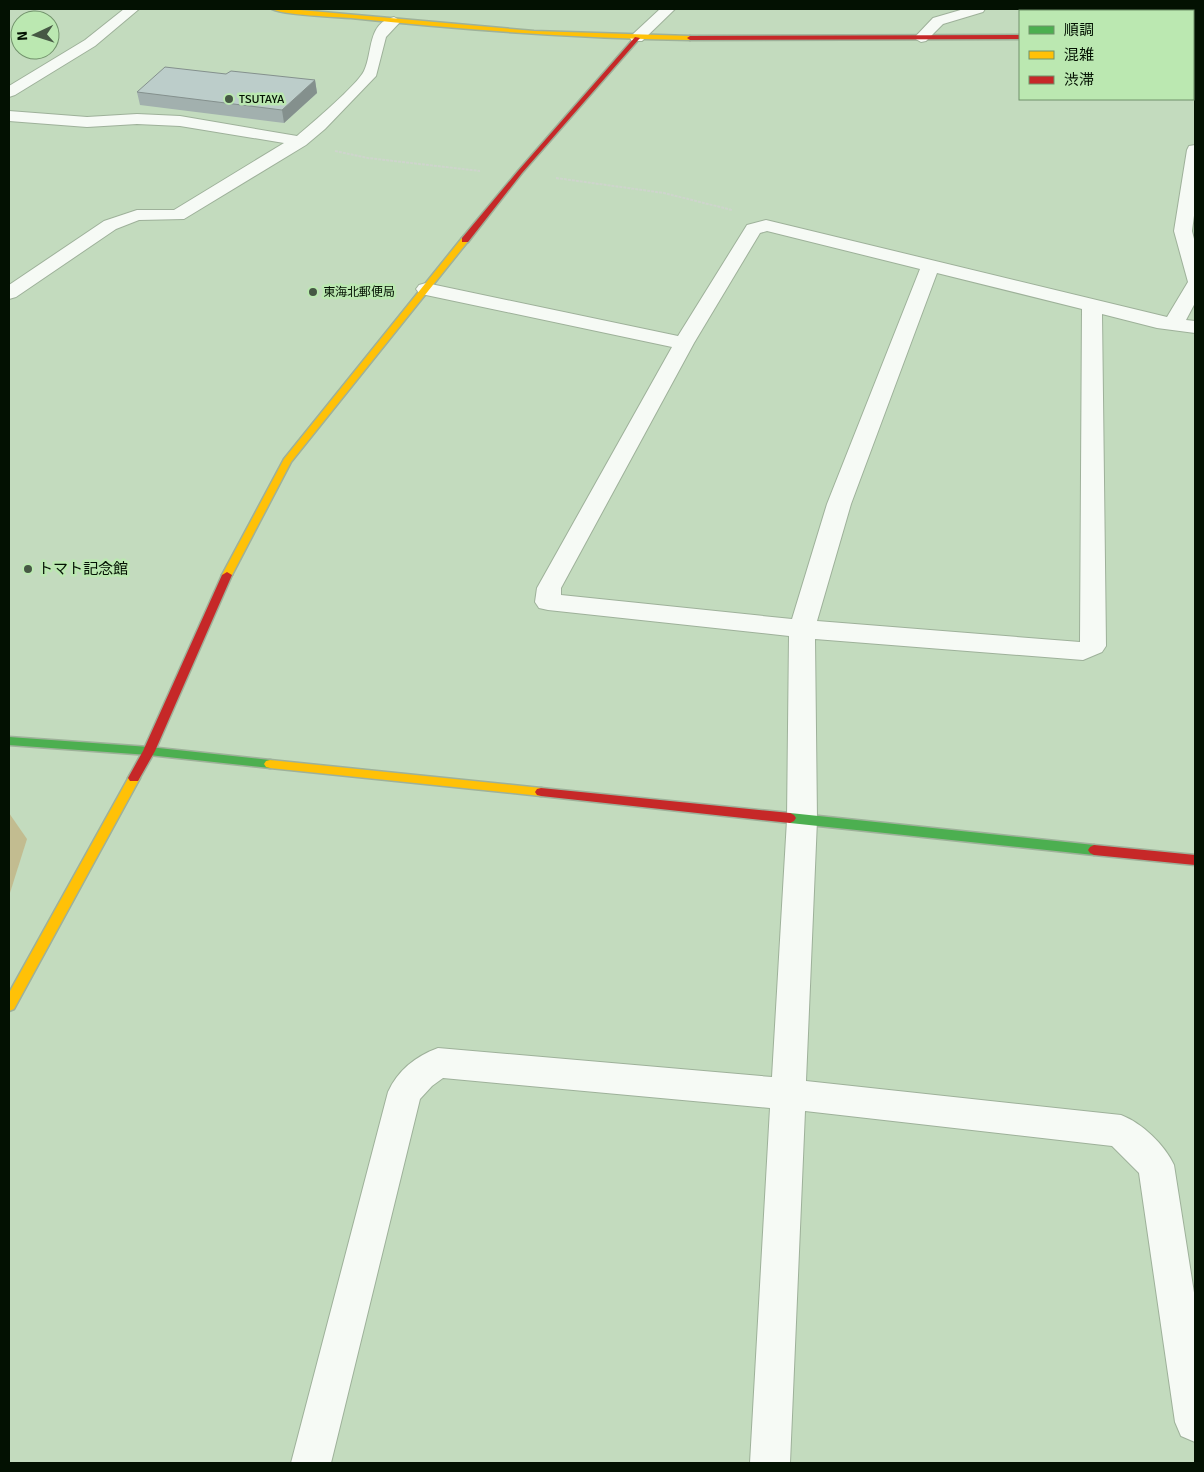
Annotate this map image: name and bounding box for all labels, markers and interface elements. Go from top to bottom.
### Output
north arrow [10,10,60,60]
legend [1019,10,1194,100]
text: 順調 [1064,21,1094,39]
text: N [14,30,31,41]
text: 混雑 [1064,46,1094,64]
text: 渋滞 [1064,71,1094,89]
place label: TSUTAYA [239,92,285,107]
marker: TSUTAYA [223,93,235,105]
place label: 東海北郵便局 [323,285,395,300]
marker: 東海北郵便局 [307,286,319,298]
place label: トマト記念館 [38,560,128,578]
marker: トマト記念館 [22,563,34,575]

